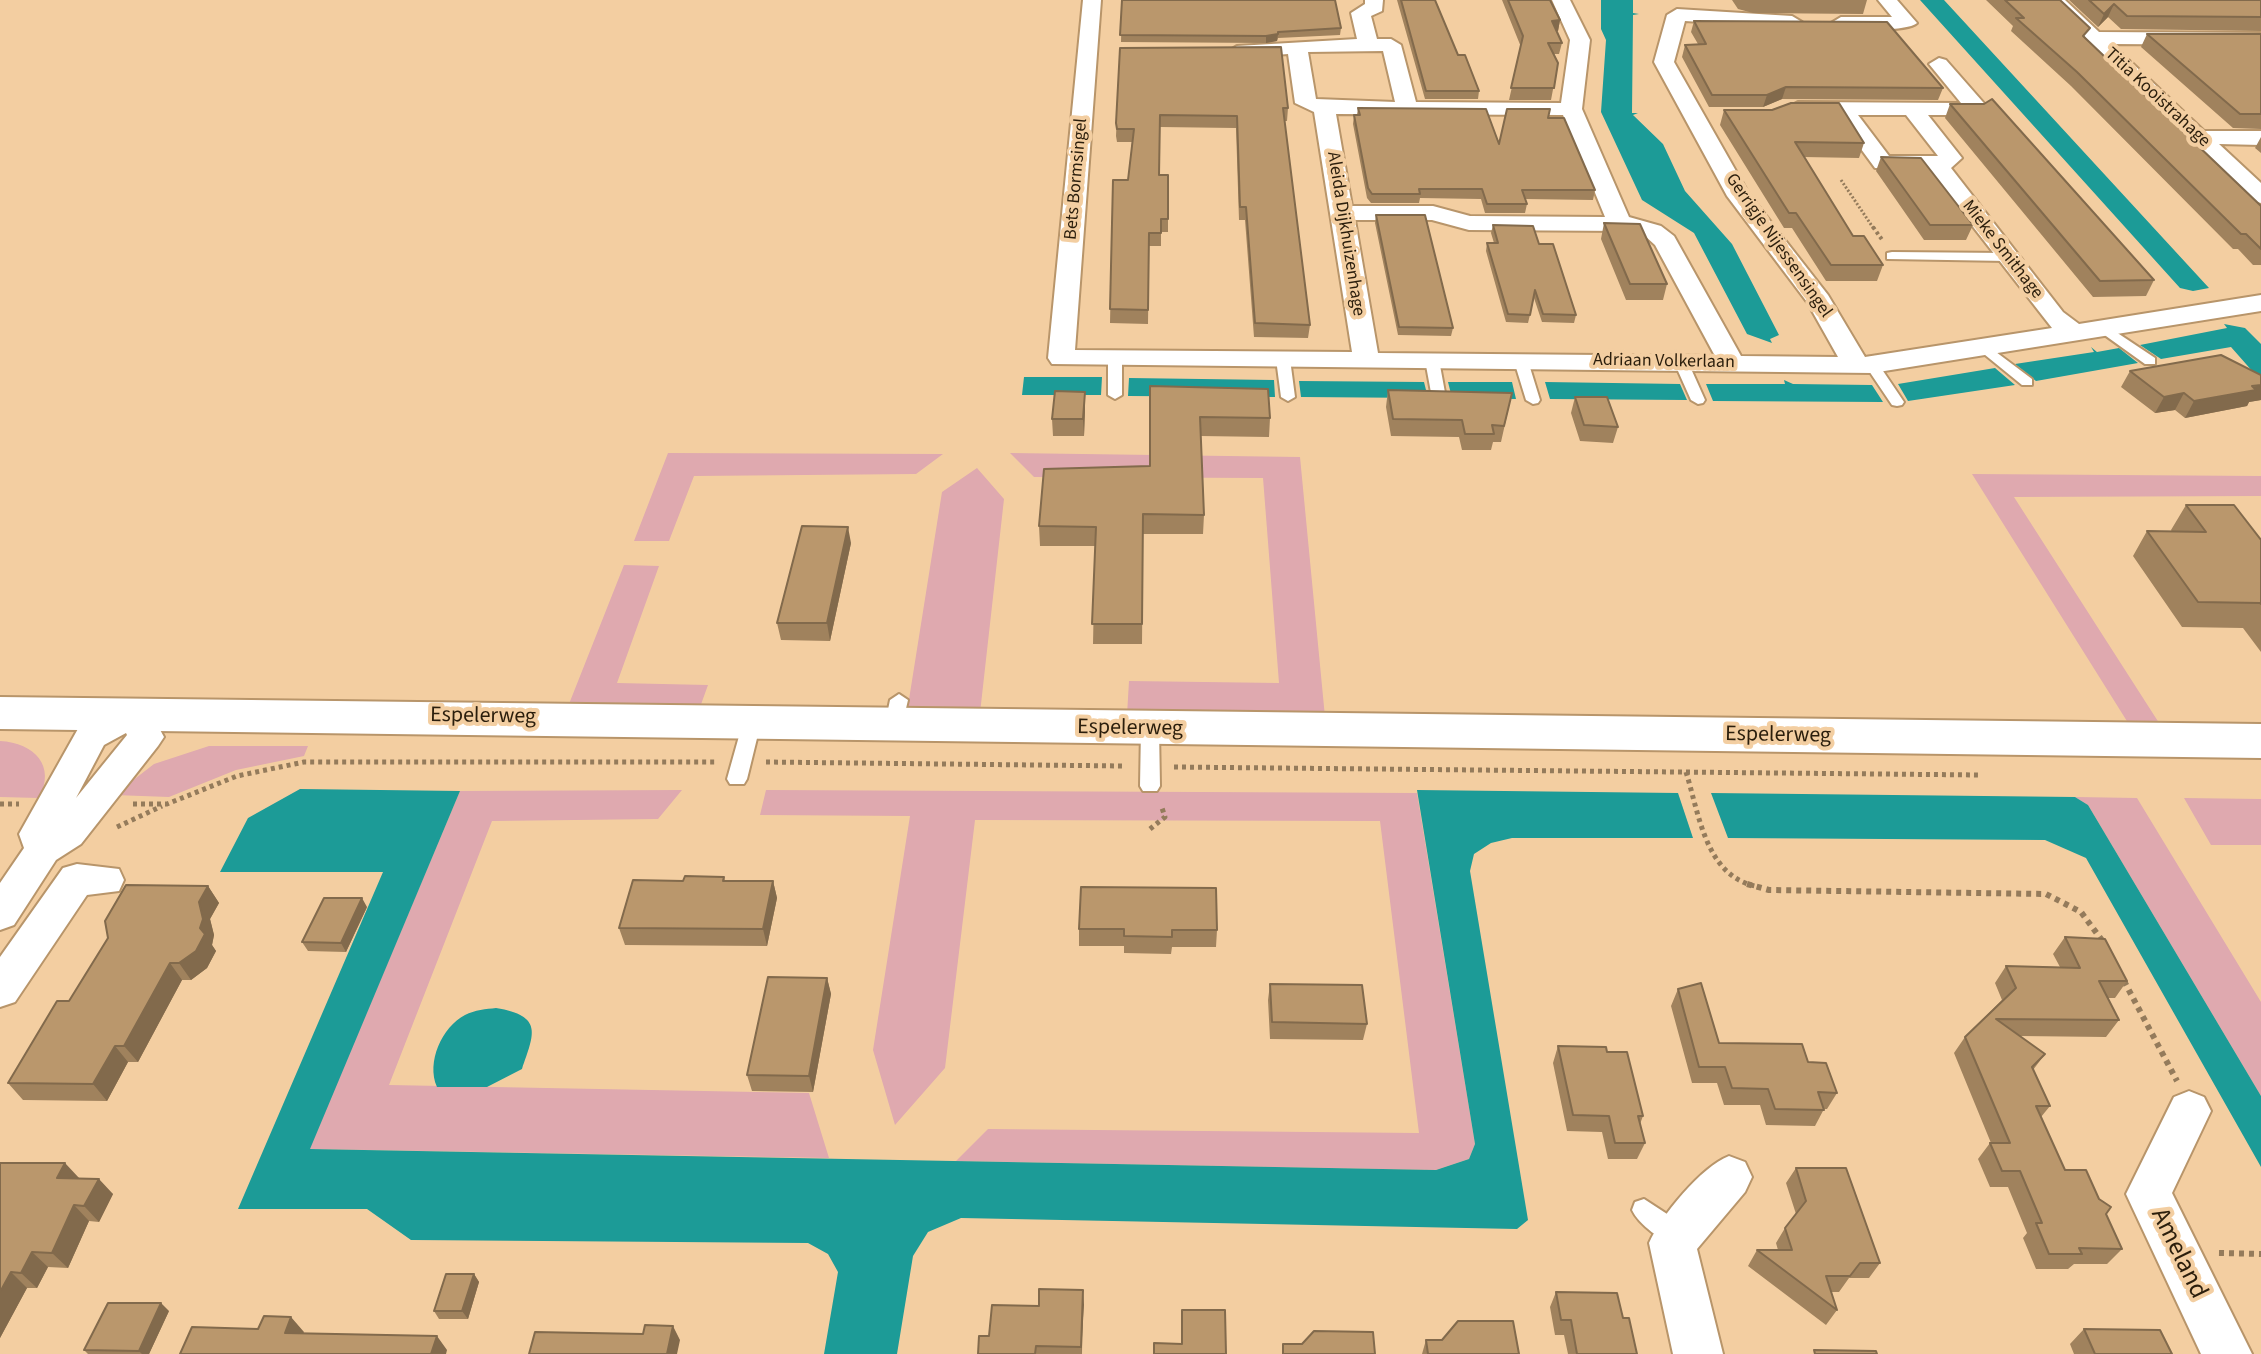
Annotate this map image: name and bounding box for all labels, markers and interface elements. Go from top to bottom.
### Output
street label: Titia Kooistrahage [2100,44,2214,152]
street label: Bets Bormsingel [1061,117,1093,241]
street label: Aleida Dijkhuizenhage [1321,150,1369,318]
street label: Gerrigje Nijessensingel [1720,170,1836,322]
street label: Mieke Smithage [1957,196,2047,304]
street label: Adriaan Volkerlaan [1593,350,1735,374]
street label: Espelerweg [430,703,536,731]
street label: Espelerweg [1077,715,1183,743]
street label: Espelerweg [1725,722,1831,750]
street label: Ameland [2143,1204,2213,1304]

